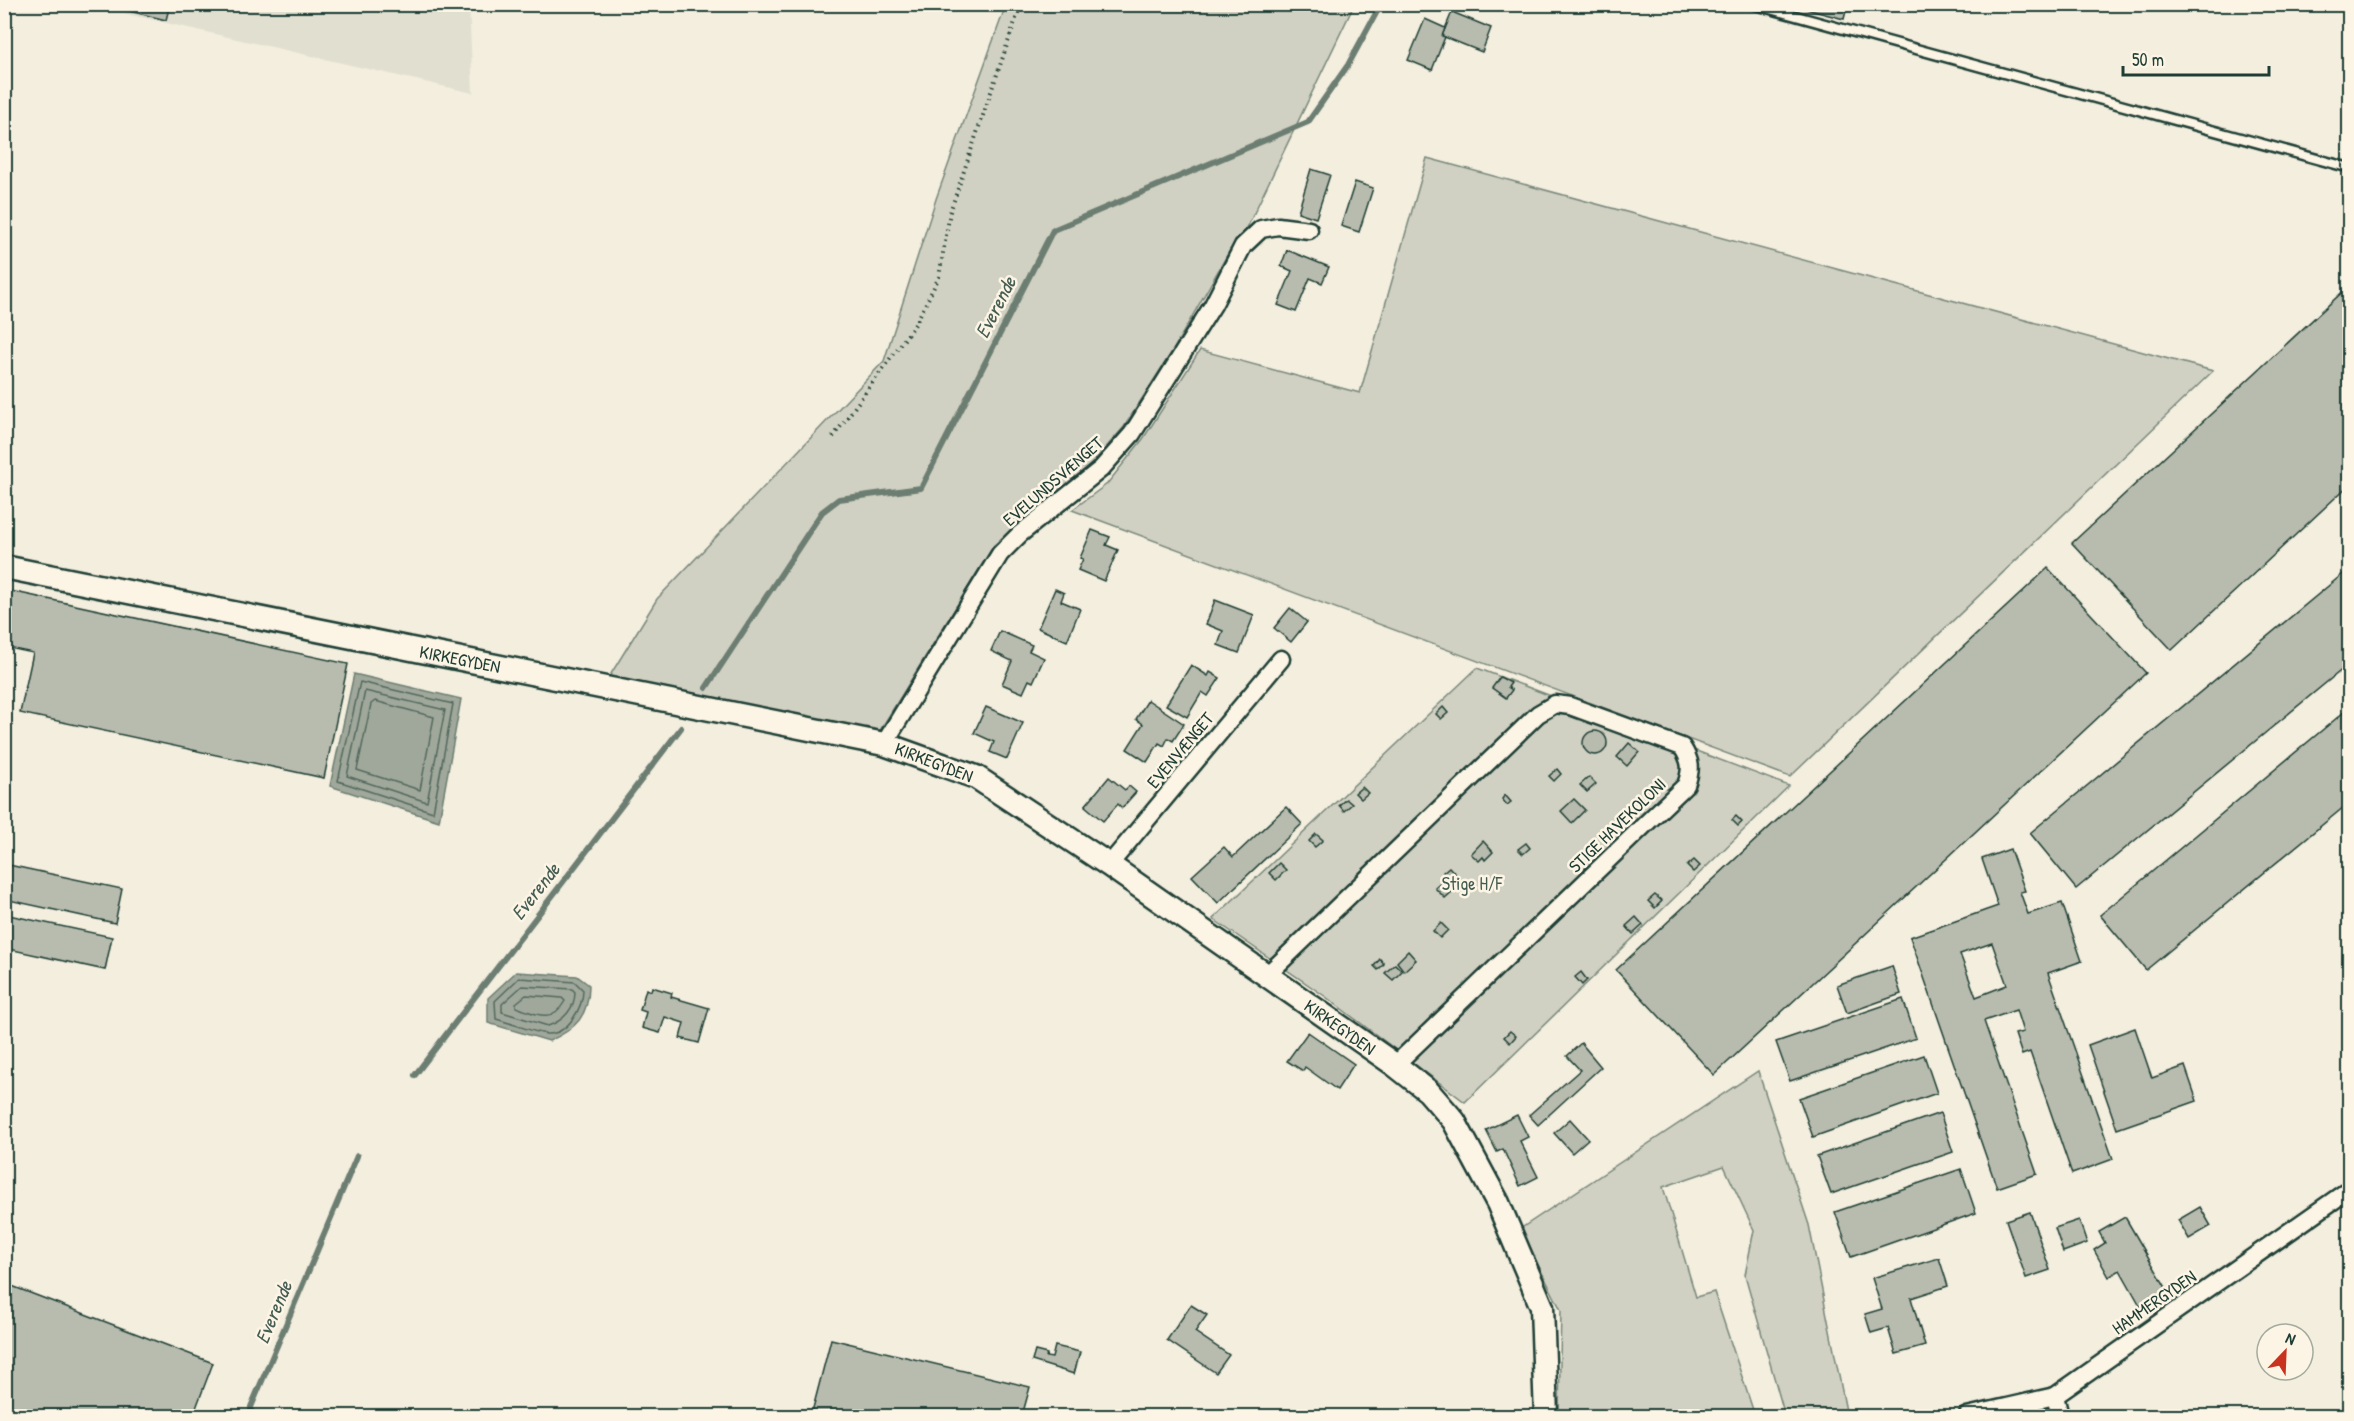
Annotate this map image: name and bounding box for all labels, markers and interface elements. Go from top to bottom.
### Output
scale bar [2123,39,2268,77]
text: 50 m [2132,47,2164,72]
water label: Everende [968,271,1022,342]
street label: EVELUNDSVÆNGET [997,430,1109,532]
street label: KIRKEGYDEN [417,639,503,679]
street label: EVENVÆNGET [1141,706,1220,793]
street label: KIRKEGYDEN [891,736,977,788]
street label: STIGE HAVEKOLONI [1563,772,1671,878]
water label: Everende [504,856,566,925]
park label: Stige H/F [1442,871,1504,896]
street label: KIRKEGYDEN [1299,993,1381,1061]
street label: HAMMERGYDEN [2107,1264,2201,1340]
water label: Everende [248,1276,299,1347]
north arrow [2255,1322,2315,1382]
text: N [2283,1326,2300,1350]

